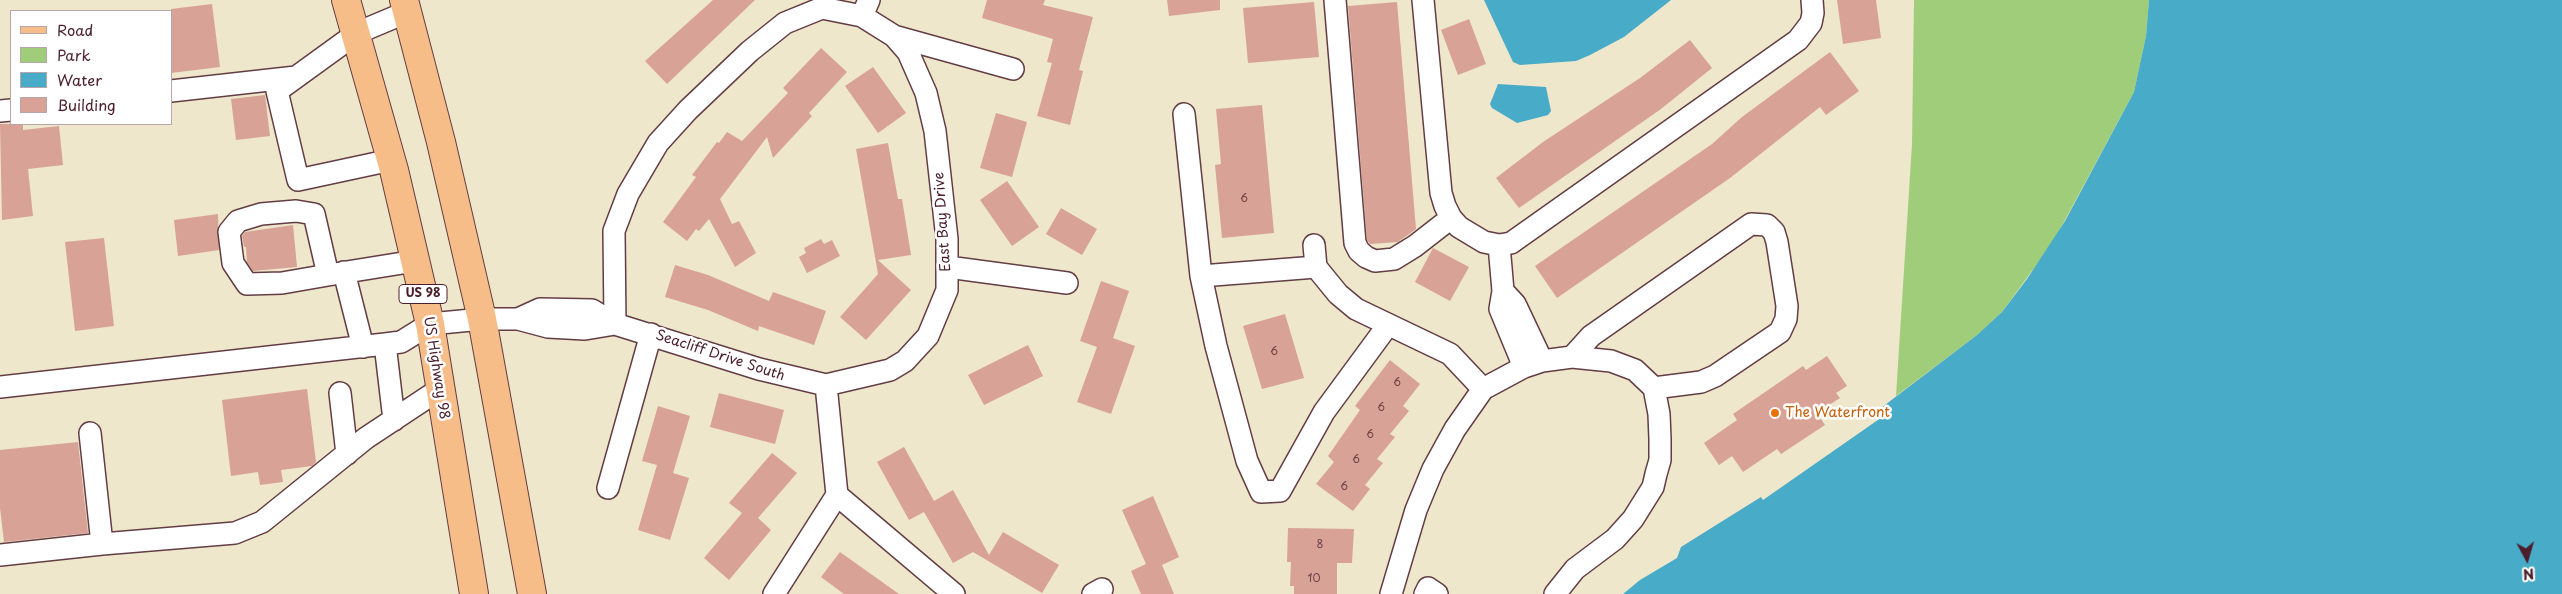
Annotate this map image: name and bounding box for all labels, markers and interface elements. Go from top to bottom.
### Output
legend [10,10,172,125]
text: Road [57,18,93,41]
text: Park [57,43,91,66]
text: Water [57,68,102,91]
text: Building [57,93,116,116]
street label: East Bay Drive [931,172,955,272]
house number: 6 [1240,192,1248,206]
road number: US 98 [399,284,447,304]
street label: US Highway 98 [420,315,452,421]
street label: Seacliff Drive South [653,327,787,385]
house number: 6 [1270,345,1278,359]
house number: 6 [1393,376,1401,390]
house number: 6 [1377,401,1385,415]
place label: The Waterfront [1785,405,1890,421]
marker: The Waterfront [1769,407,1781,419]
house number: 6 [1366,428,1374,442]
house number: 6 [1352,453,1360,467]
house number: 6 [1340,480,1348,494]
north arrow [2502,534,2552,584]
house number: 8 [1317,538,1323,552]
text: N [2522,563,2535,585]
house number: 10 [1308,572,1320,586]

